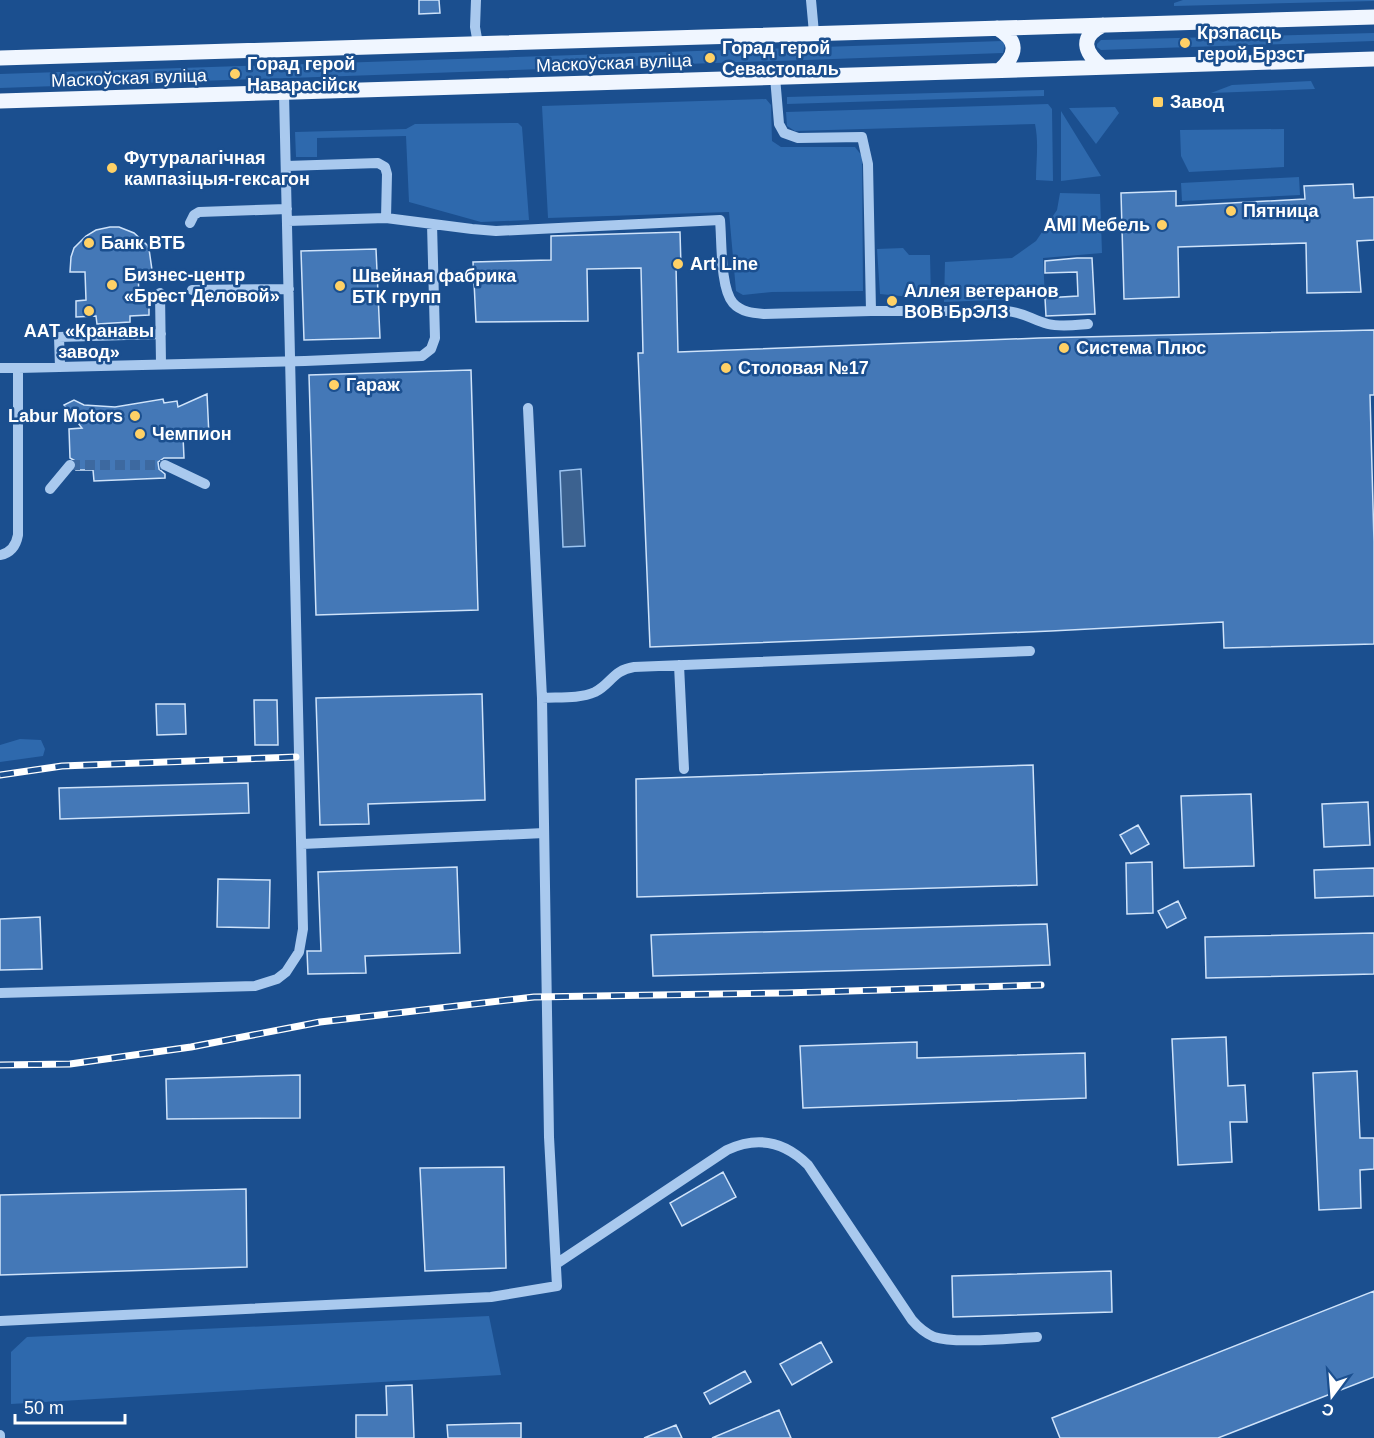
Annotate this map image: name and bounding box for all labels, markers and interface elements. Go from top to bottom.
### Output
place label: Крэпасць герой Брэст [1197,23,1305,64]
marker: Крэпасць герой Брэст [1178,36,1192,50]
place label: Горад герой Севастопаль [722,38,839,79]
street label: Маскоўская вуліца [536,50,693,76]
marker: Горад герой Севастопаль [703,51,717,65]
place label: Горад герой Наварасійск [247,54,358,95]
street label: Маскоўская вуліца [51,65,208,91]
marker: Горад герой Наварасійск [228,67,242,81]
place label: Завод [1170,92,1225,112]
marker: Завод [1151,95,1165,109]
place label: Футуралагічная кампазіцыя-гексагон [124,148,310,189]
marker: Футуралагічная кампазіцыя-гексагон [105,161,119,175]
place label: Пятница [1243,201,1319,221]
marker: Пятница [1224,204,1238,218]
place label: AMI Мебель [1044,215,1150,235]
marker: AMI Мебель [1155,218,1169,232]
place label: Банк ВТБ [101,233,185,253]
marker: Банк ВТБ [82,236,96,250]
place label: Art Line [690,254,758,274]
marker: Art Line [671,257,685,271]
place label: Бизнес-центр «Брест Деловой» [124,265,280,306]
place label: Швейная фабрика БТК групп [352,266,517,307]
marker: Бизнес-центр «Брест Деловой» [105,278,119,292]
marker: Швейная фабрика БТК групп [333,279,347,293]
place label: Аллея ветеранов ВОВ БрЭЛЗ [904,281,1059,322]
marker: Аллея ветеранов ВОВ БрЭЛЗ [885,294,899,308]
marker: ААТ «Кранавы завод» [82,304,96,318]
place label: ААТ «Кранавы завод» [24,321,154,362]
place label: Система Плюс [1076,338,1206,358]
marker: Система Плюс [1057,341,1071,355]
place label: Столовая №17 [738,358,869,378]
marker: Столовая №17 [719,361,733,375]
place label: Гараж [346,375,400,395]
marker: Гараж [327,378,341,392]
place label: Labur Motors [8,406,123,426]
marker: Labur Motors [128,409,142,423]
place label: Чемпион [152,424,232,444]
marker: Чемпион [133,427,147,441]
north arrow [1302,1366,1362,1426]
scale bar [15,1387,124,1425]
text: 50 m [24,1398,64,1418]
text: С [1320,1400,1336,1420]

